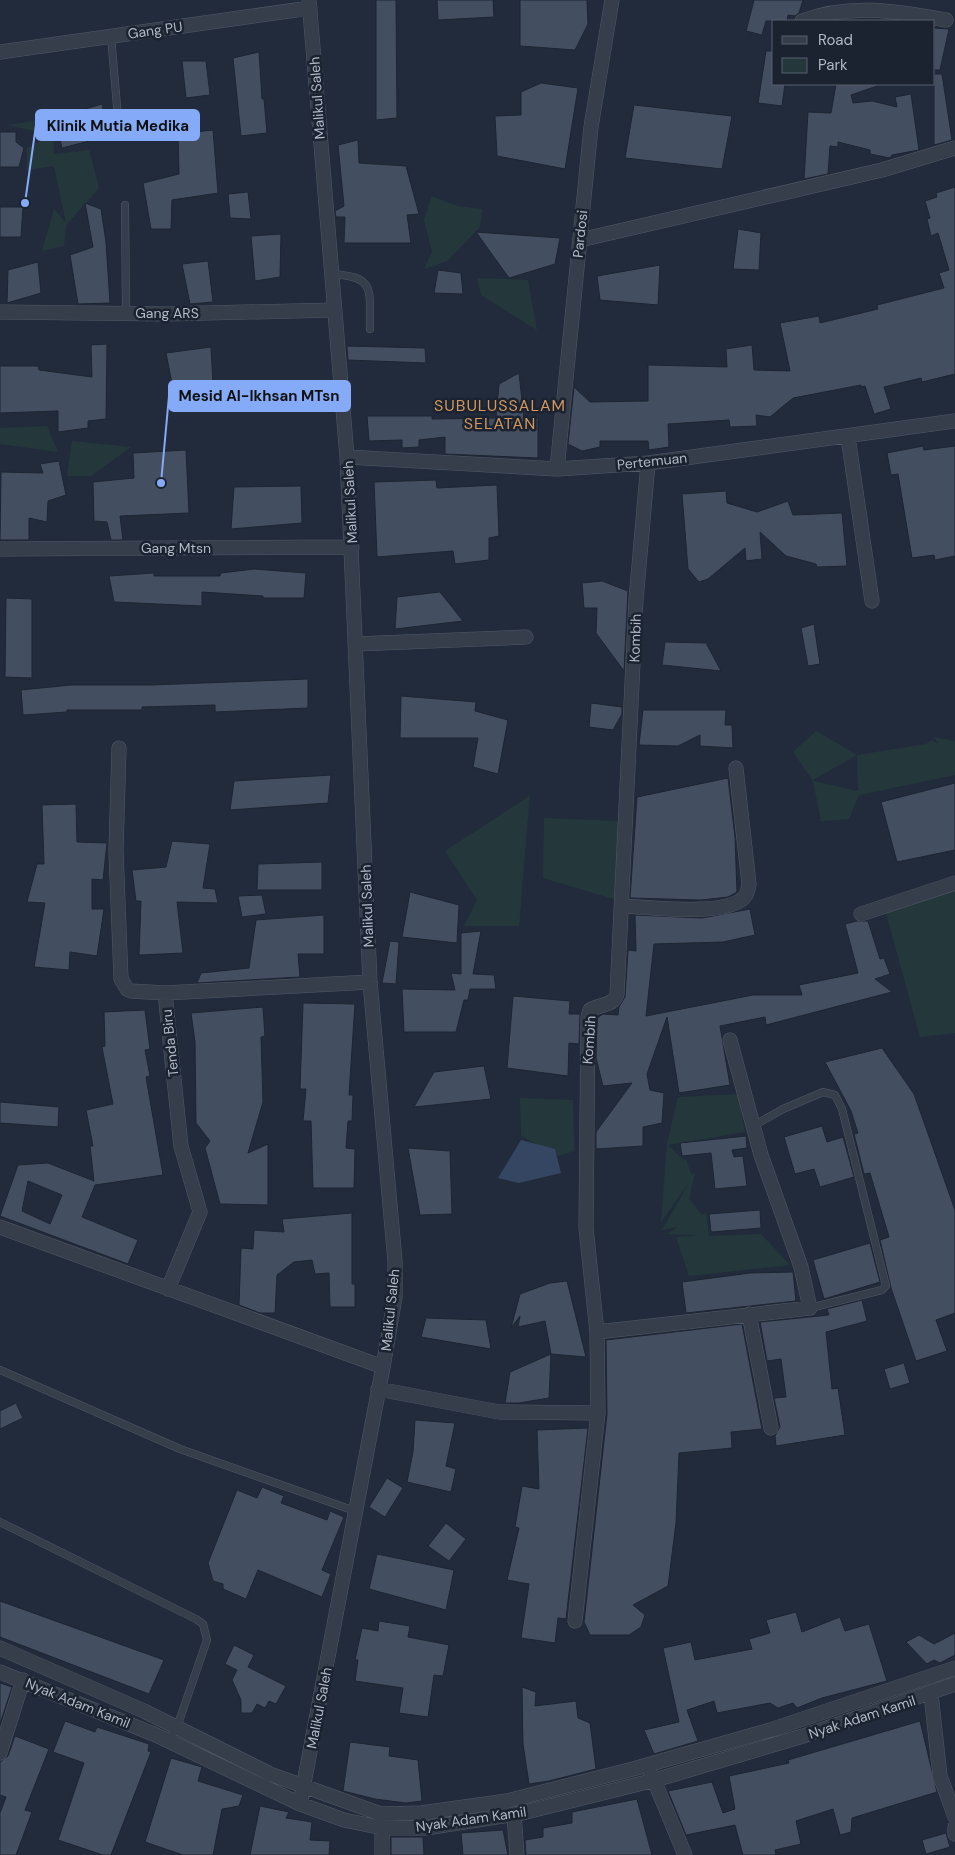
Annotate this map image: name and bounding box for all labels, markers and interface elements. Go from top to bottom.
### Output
street label: Gang PU [126,17,184,43]
legend [772,20,935,85]
text: Road [818,30,853,50]
text: Park [818,55,848,75]
street label: Malikul Saleh [305,56,329,140]
callout: Klinik Mutia Medika [36,110,199,140]
text: Klinik Mutia Medika [47,116,189,136]
street label: Pardosi [569,209,591,259]
street label: Gang ARS [135,304,199,322]
callout: Mesid Al-Ikhsan MTsn [169,381,350,411]
text: Mesid Al-Ikhsan MTsn [178,386,340,406]
district label: SUBULUSSALAM SELATAN [434,395,566,434]
street label: Pertemuan [616,448,688,474]
street label: Malikul Saleh [339,460,361,544]
street label: Gang Mtsn [141,539,211,557]
street label: Kombih [625,613,645,663]
street label: Malikul Saleh [357,864,377,948]
street label: Tenda Biru [158,1008,182,1078]
street label: Kombih [578,1015,600,1065]
street label: Malikul Saleh [377,1268,403,1352]
street label: Malikul Saleh [302,1666,336,1750]
street label: Nyak Adam Kamil [23,1674,133,1732]
street label: Nyak Adam Kamil [806,1691,918,1743]
street label: Nyak Adam Kamil [415,1802,527,1836]

